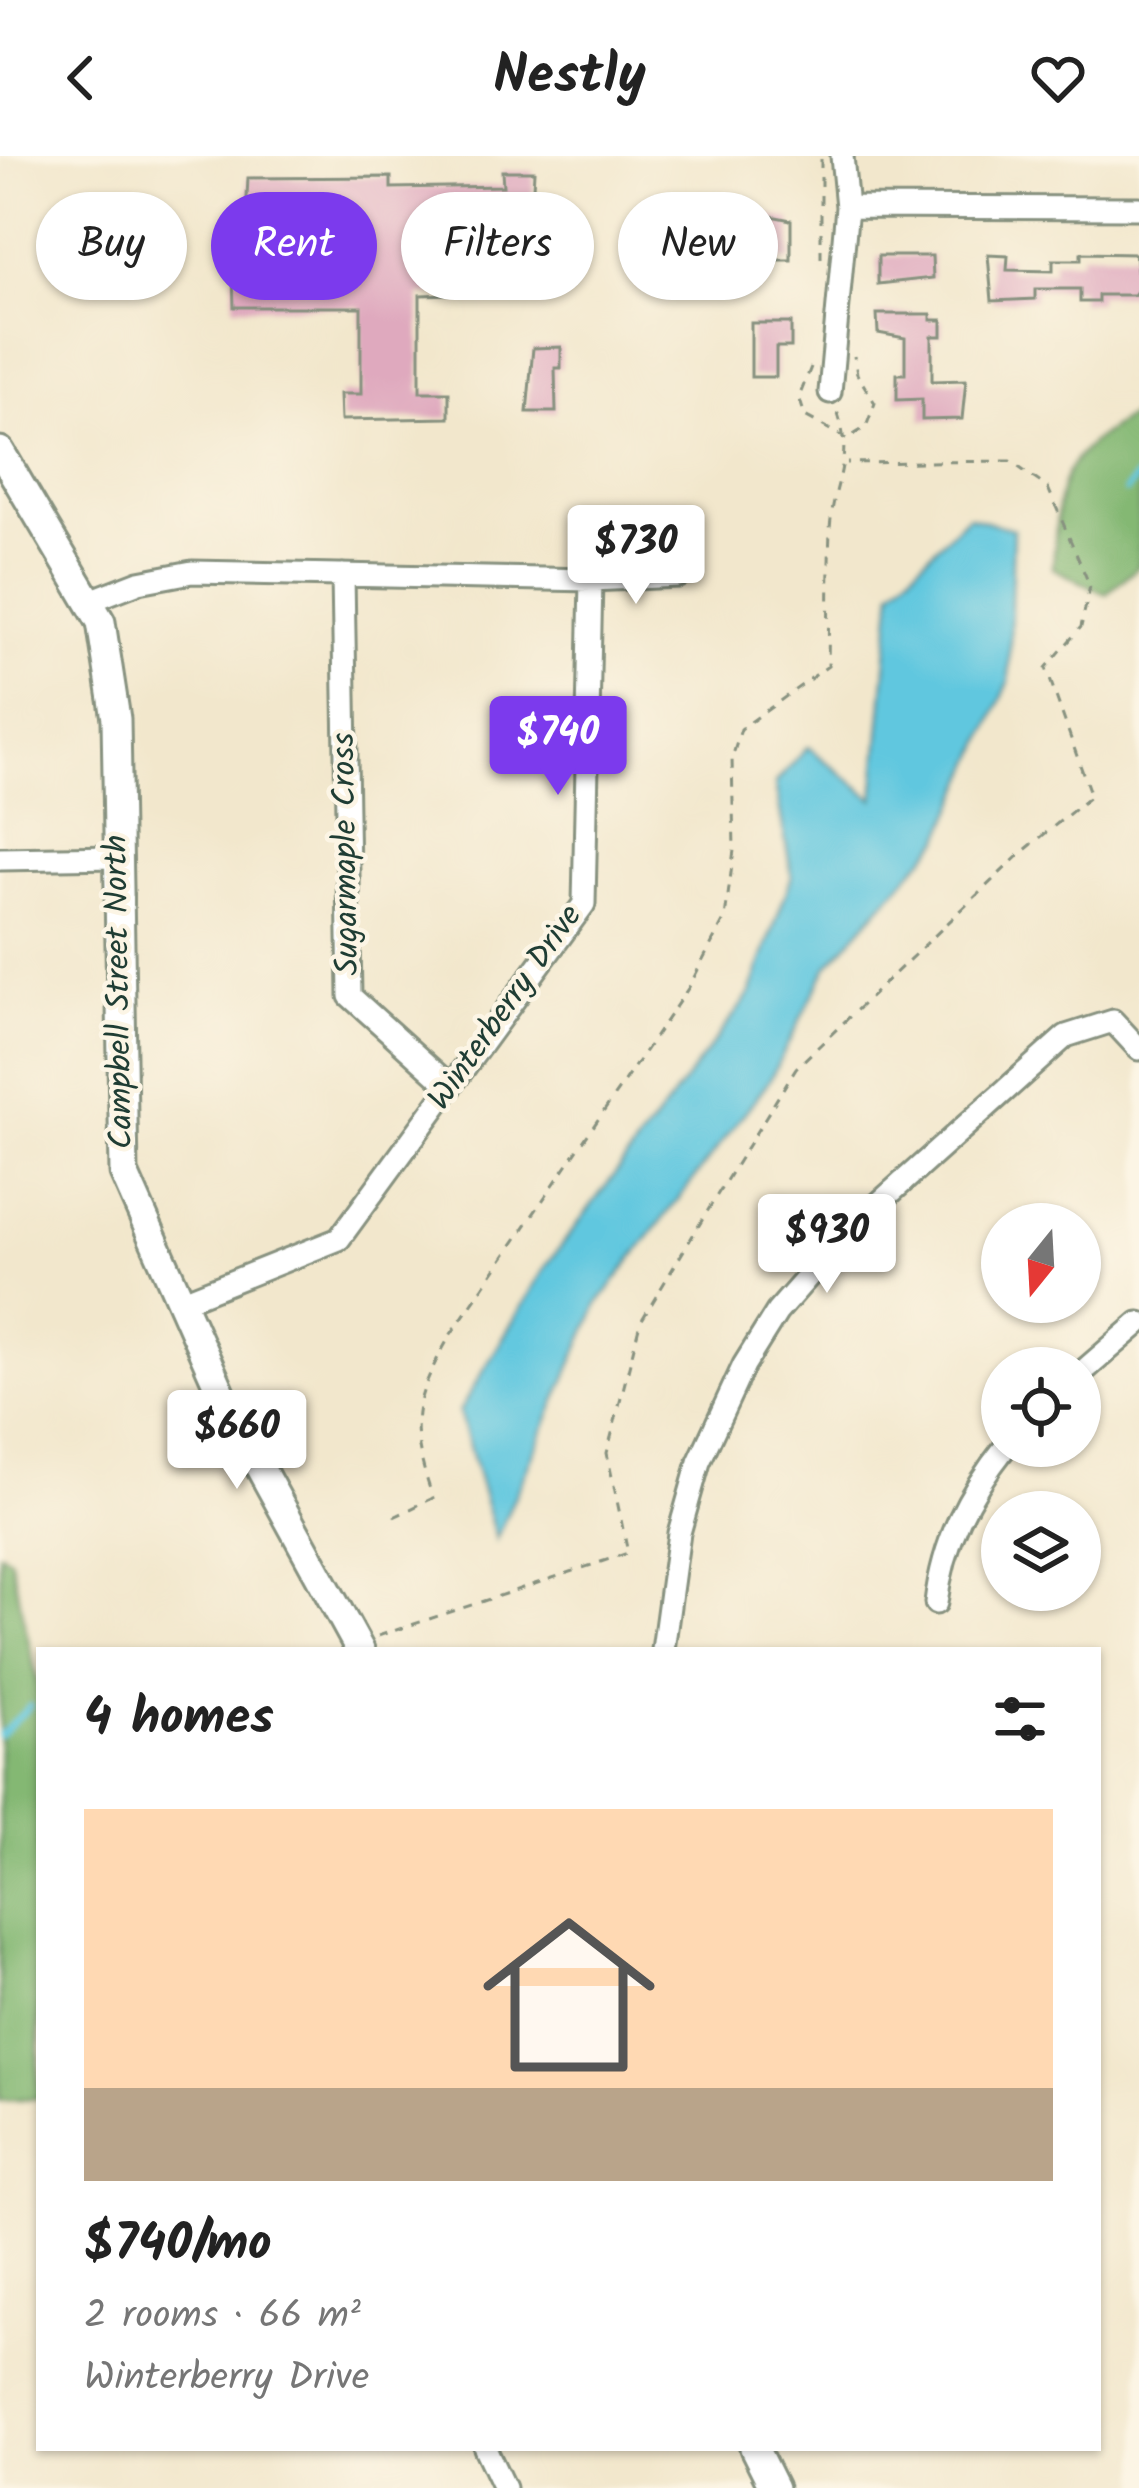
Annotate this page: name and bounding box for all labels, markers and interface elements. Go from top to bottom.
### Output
text: Nestly [493,35,646,121]
icon: back [48,45,114,111]
icon: heart [1025,45,1091,111]
chip: Buy [36,192,187,300]
chip: Rent [211,192,377,300]
chip: Filters [401,192,594,300]
chip: New [618,192,778,300]
pin: $730 [565,505,707,607]
text: $730 [595,513,677,575]
pin: $740 [487,696,629,798]
text: $740 [517,704,599,766]
street label: Sugarmaple Cross [318,732,376,976]
street label: Campbell Street North [91,834,149,1150]
street label: Winterberry Drive [415,894,597,1122]
pin: $930 [756,1194,898,1296]
text: $930 [785,1202,869,1264]
north arrow [981,1203,1101,1323]
map controls [981,1203,1101,1611]
button: locate [981,1347,1101,1467]
pin: $660 [166,1390,308,1492]
text: $660 [194,1398,280,1460]
button: layers [981,1491,1101,1611]
text: 4 homes [84,1679,274,1760]
icon: filters [987,1686,1053,1752]
icon: home [461,1887,677,2103]
text: $740/mo [84,2205,272,2286]
text: 2 rooms · 66 m² [84,2286,361,2348]
text: Winterberry Drive [84,2348,369,2410]

